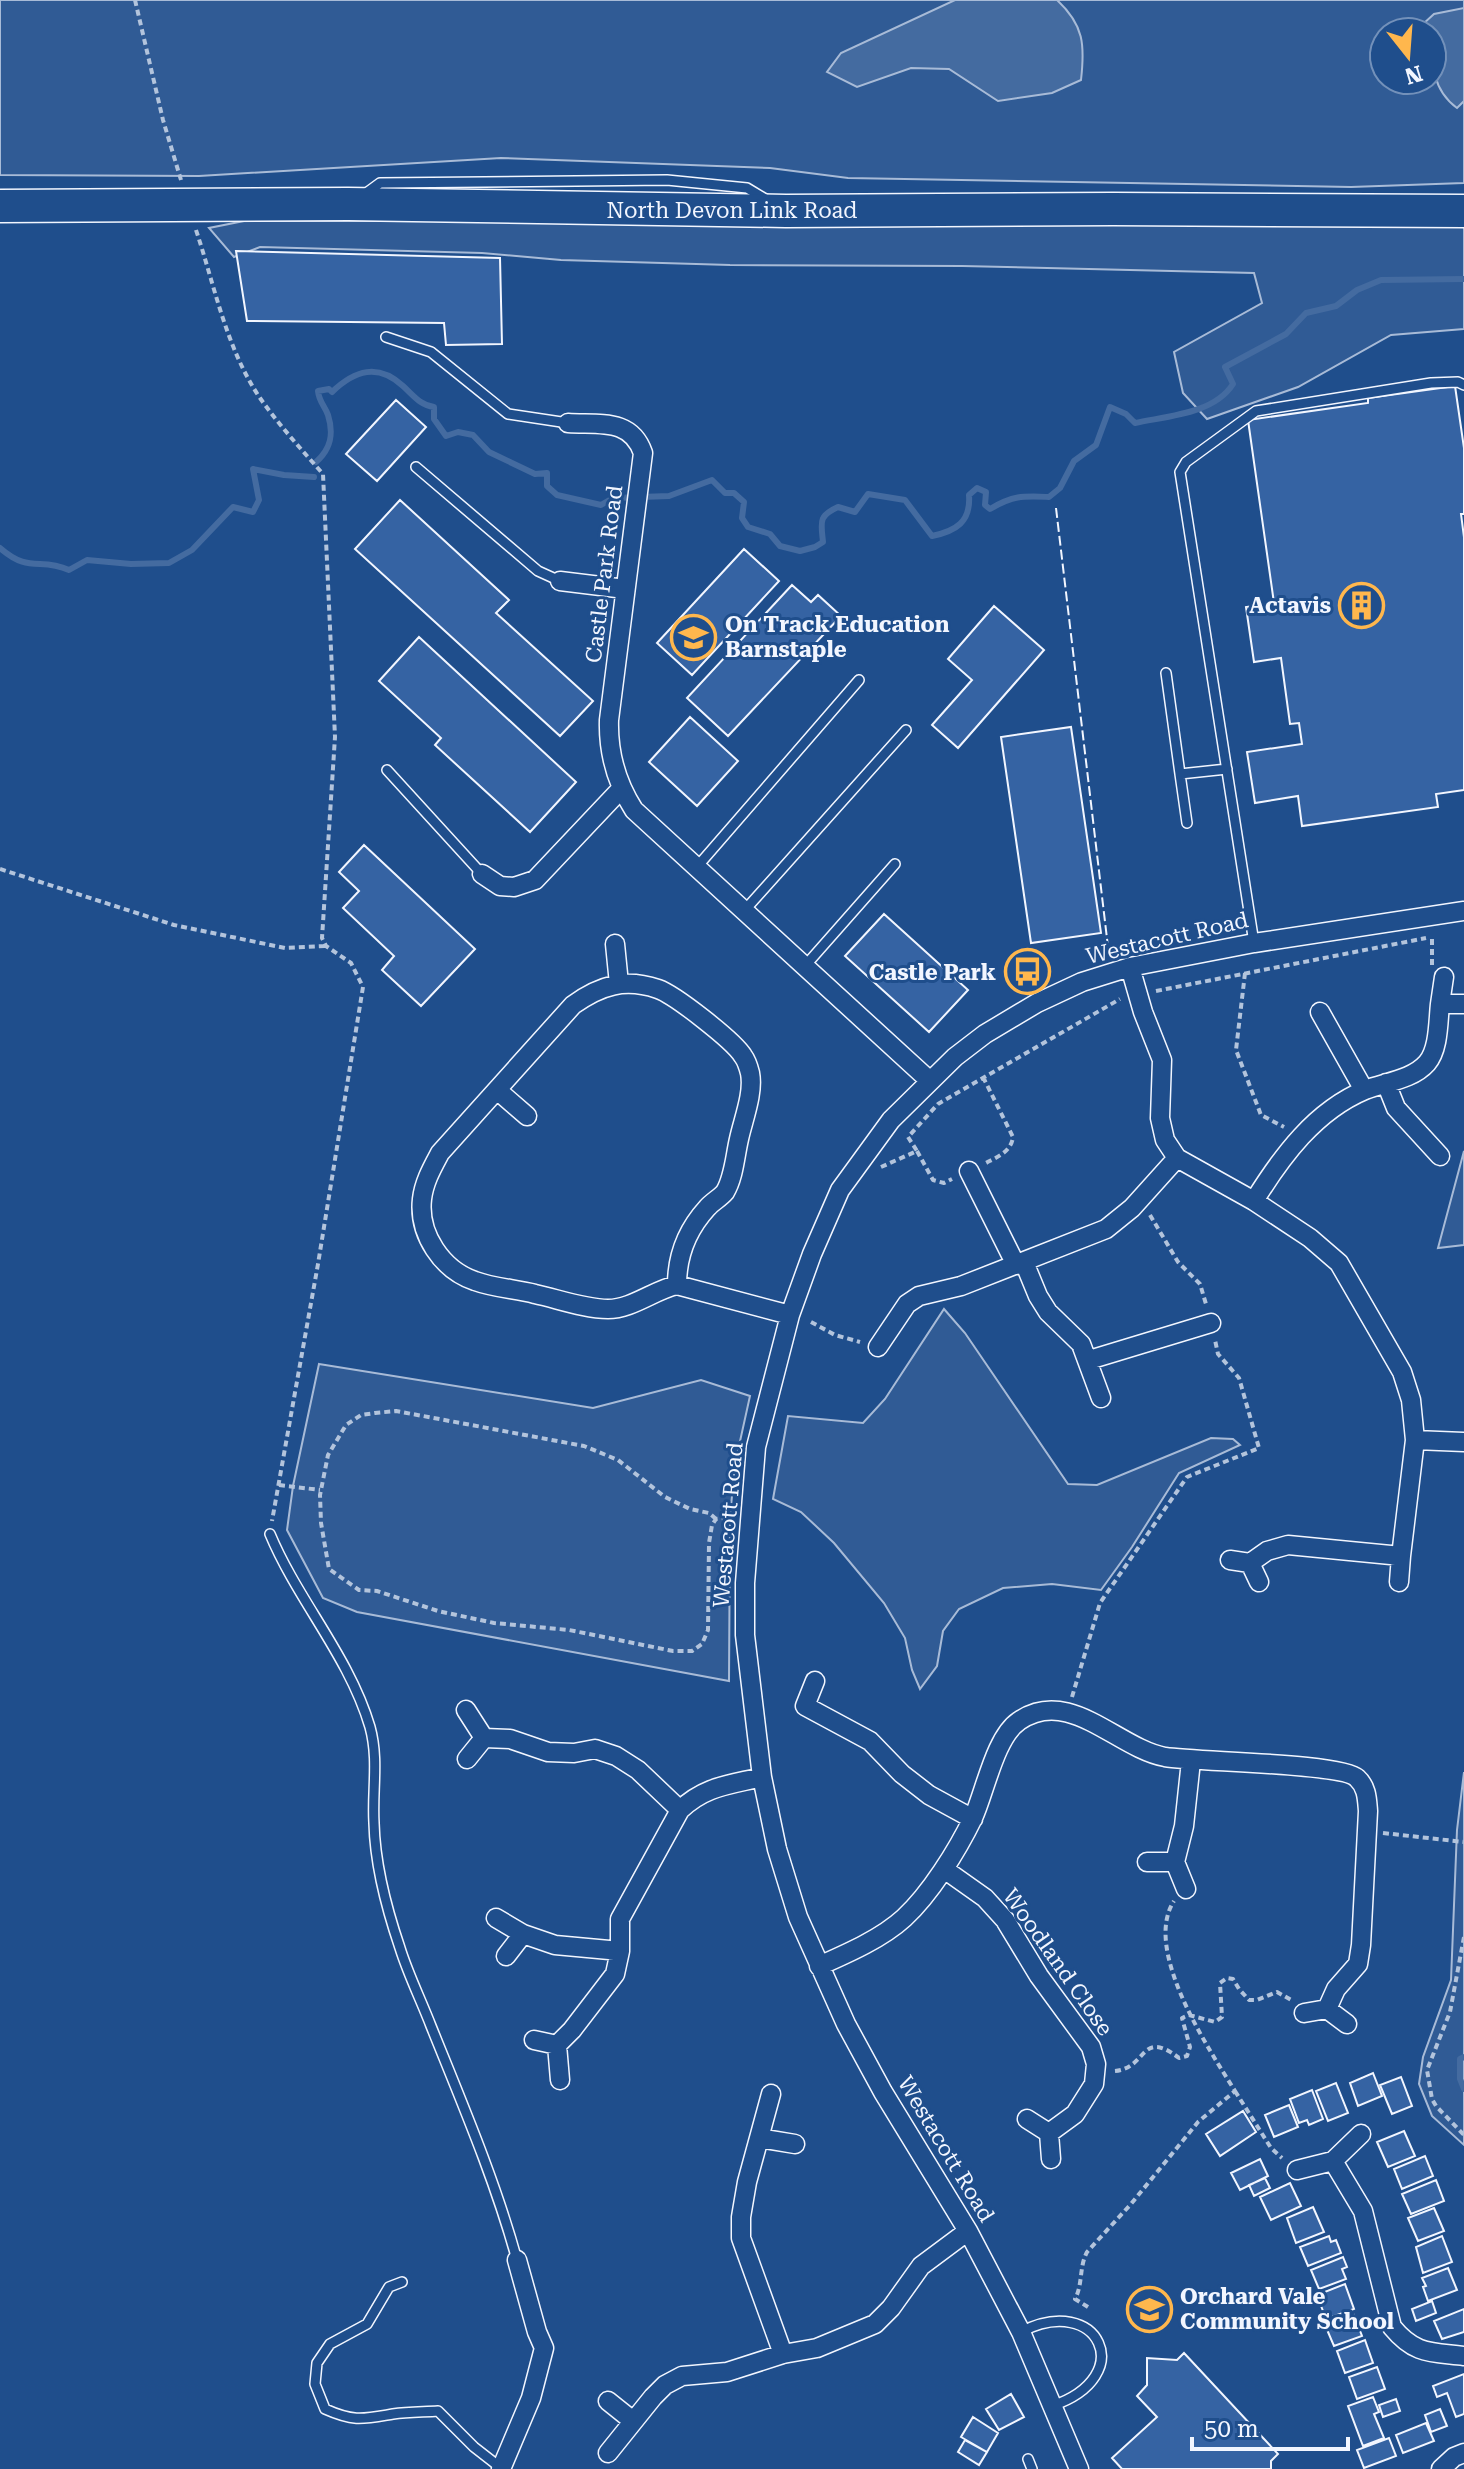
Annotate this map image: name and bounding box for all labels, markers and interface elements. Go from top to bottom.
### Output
north arrow [1368,16,1448,96]
text: N [1402,60,1425,89]
street label: North Devon Link Road [607,198,857,223]
street label: Castle Park Road [581,484,627,664]
building icon: Actavis [1338,581,1386,629]
place label: Actavis [1249,593,1331,618]
place label: On Track Education Barnstaple [725,612,950,662]
school or university icon: On Track Education Barnstaple [670,613,718,661]
street label: Westacott Road [1083,907,1251,969]
bus stop icon: Castle Park [1003,948,1051,996]
place label: Castle Park [869,960,996,985]
street label: Westacott Road [708,1441,748,1609]
street label: Woodland Close [998,1884,1118,2040]
street label: Westacott Road [893,2072,999,2226]
place label: Orchard Vale Community School [1180,2284,1394,2334]
school or university icon: Orchard Vale Community School [1125,2285,1173,2333]
scale bar [1192,2401,1348,2451]
text: 50 m [1204,2415,1259,2443]

